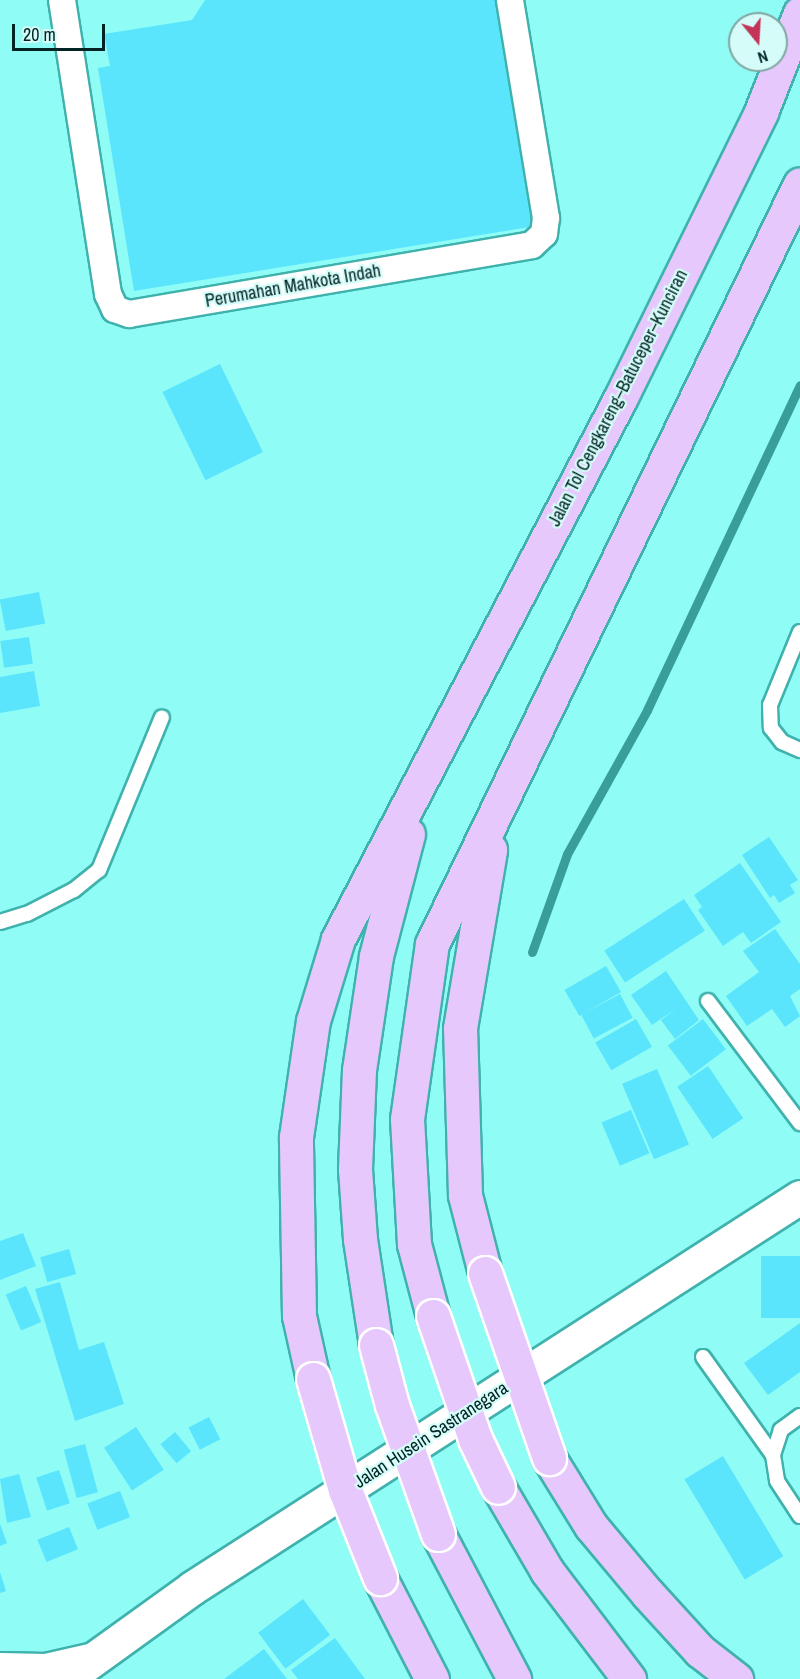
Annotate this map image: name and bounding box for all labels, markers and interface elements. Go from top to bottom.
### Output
scale bar [15,12,108,50]
north arrow [728,12,788,72]
text: 20 m [23,22,56,47]
text: N [755,45,771,69]
street label: Perumahan Mahkota Indah [203,260,383,312]
street label: Jalan Tol Cengkareng–Batuceper–Kunciran [544,266,692,530]
street label: Jalan Husein Sastranegara [350,1377,512,1493]

